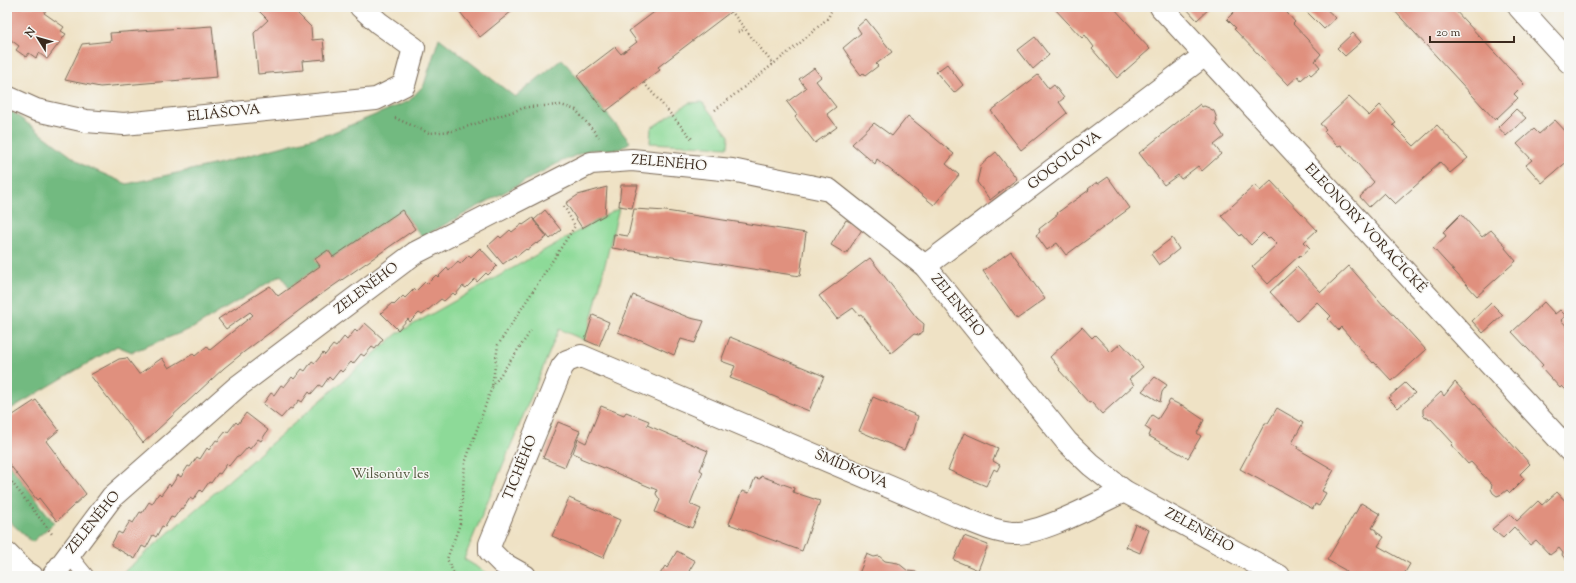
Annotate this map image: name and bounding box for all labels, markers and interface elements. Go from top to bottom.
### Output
north arrow [18,18,58,58]
scale bar [1430,18,1514,44]
text: N [21,24,40,42]
text: 20 m [1436,24,1461,42]
street label: ELIÁŠOVA [187,100,262,128]
street label: GOGOLOVA [1024,126,1106,195]
street label: ZELENÉHO [630,151,708,177]
street label: ELEONORY VORAČICKÉ [1299,160,1431,299]
street label: ZELENÉHO [331,258,403,320]
street label: ZELENÉHO [925,270,989,342]
street label: TICHÉHO [499,433,543,503]
street label: ŠMÍDKOVA [811,445,892,495]
park label: Wilsonův les [351,465,429,485]
street label: ZELENÉHO [62,487,126,559]
street label: ZELENÉHO [1161,504,1237,558]

